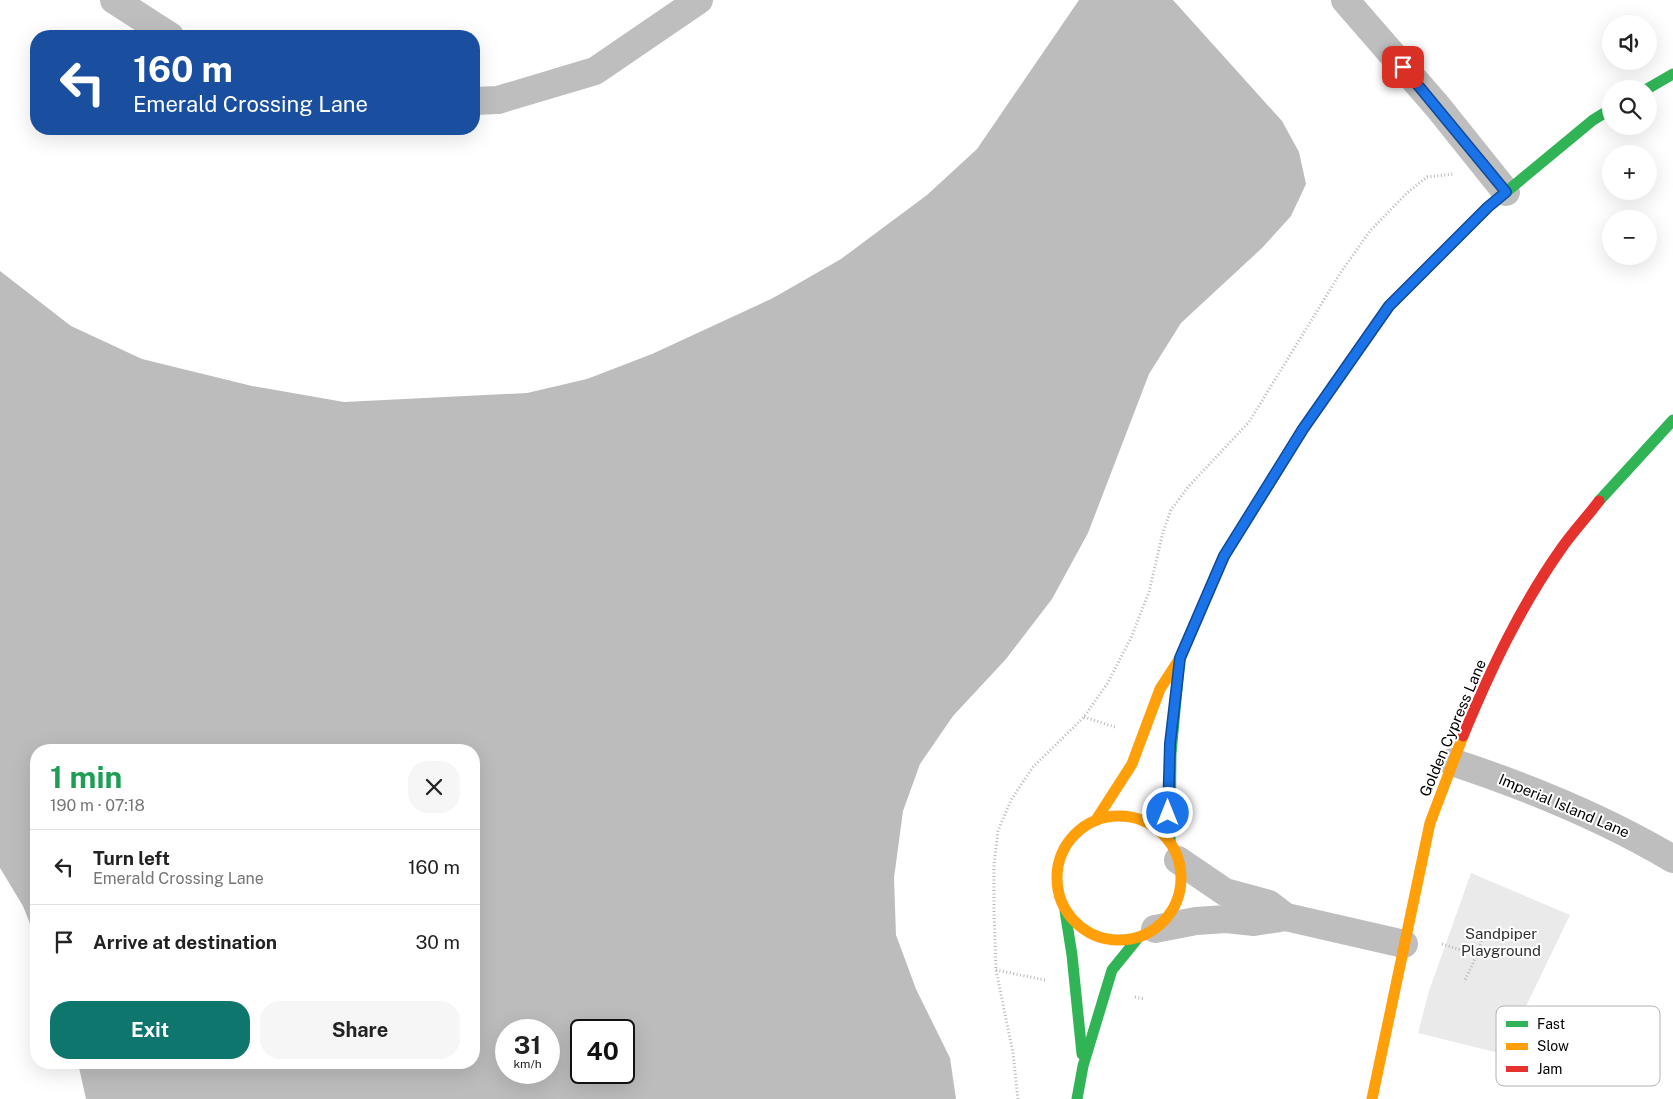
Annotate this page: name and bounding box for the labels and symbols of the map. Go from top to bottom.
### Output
pin [1382,46,1424,88]
street label: Golden Cypress Lane [1416,657,1489,799]
street label: Imperial Island Lane [1496,770,1632,841]
position arrow [1141,786,1193,838]
park label: Sandpiper Playground [1461,925,1541,959]
legend [1496,1006,1660,1086]
text: Fast [1537,1016,1565,1032]
speed limit sign: 40 [570,1019,635,1084]
text: Slow [1537,1038,1569,1054]
text: Jam [1537,1061,1562,1077]

